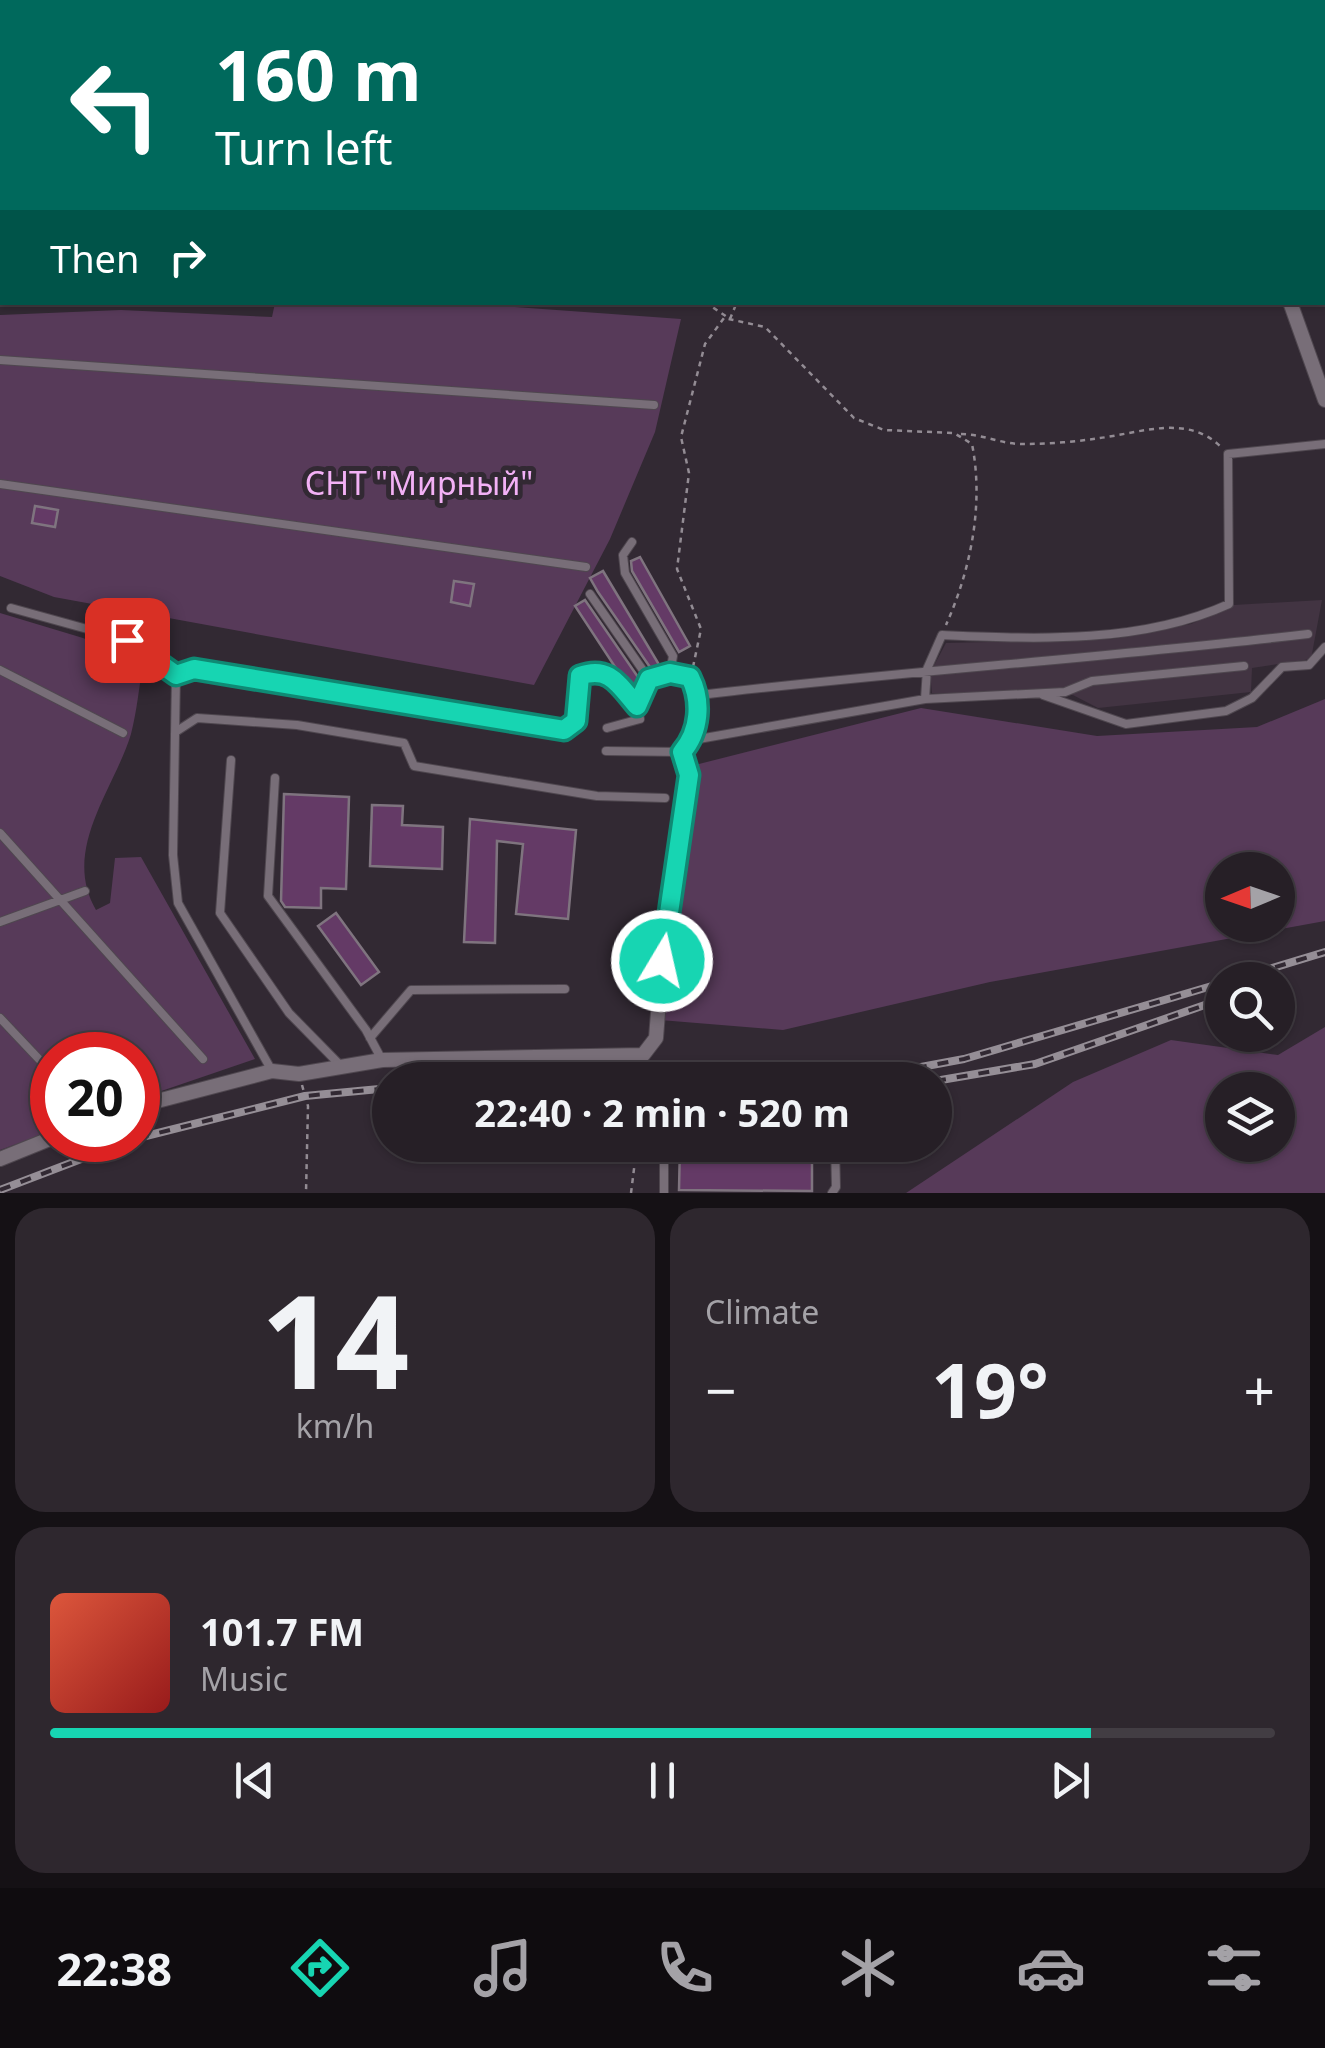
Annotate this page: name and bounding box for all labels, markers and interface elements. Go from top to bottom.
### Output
text: 160 m [215,26,422,122]
icon: left [50,40,180,170]
text: Turn left [215,117,392,178]
icon: right [160,230,215,285]
text: Then [50,232,140,284]
park label: СНТ "Мирный" [305,461,533,504]
pin [85,598,170,683]
icon: arrive [100,613,155,668]
north arrow [1205,852,1295,942]
map controls [1205,852,1295,1162]
position arrow [610,909,714,1013]
button: search [1205,962,1295,1052]
speed limit sign: 20 [30,1032,160,1162]
button: layers [1205,1072,1295,1162]
text: 22:40 · 2 min · 520 m [474,1086,850,1138]
text: 14 [261,1250,409,1427]
text: Climate [705,1290,819,1333]
text: 19° [931,1338,1049,1440]
text: − [705,1352,736,1427]
text: + [1244,1352,1275,1427]
text: km/h [296,1404,374,1447]
text: 101.7 FM [200,1605,364,1657]
text: Music [200,1657,288,1700]
icon: previous [227,1753,282,1808]
icon: pause [635,1753,690,1808]
icon: next [1043,1753,1098,1808]
icon: directions [285,1933,355,2003]
icon: music [468,1933,538,2003]
icon: phone [650,1933,720,2003]
icon: climate [833,1933,903,2003]
icon: car [1016,1933,1086,2003]
icon: filters [1199,1933,1269,2003]
text: 22:38 [56,1938,172,1999]

